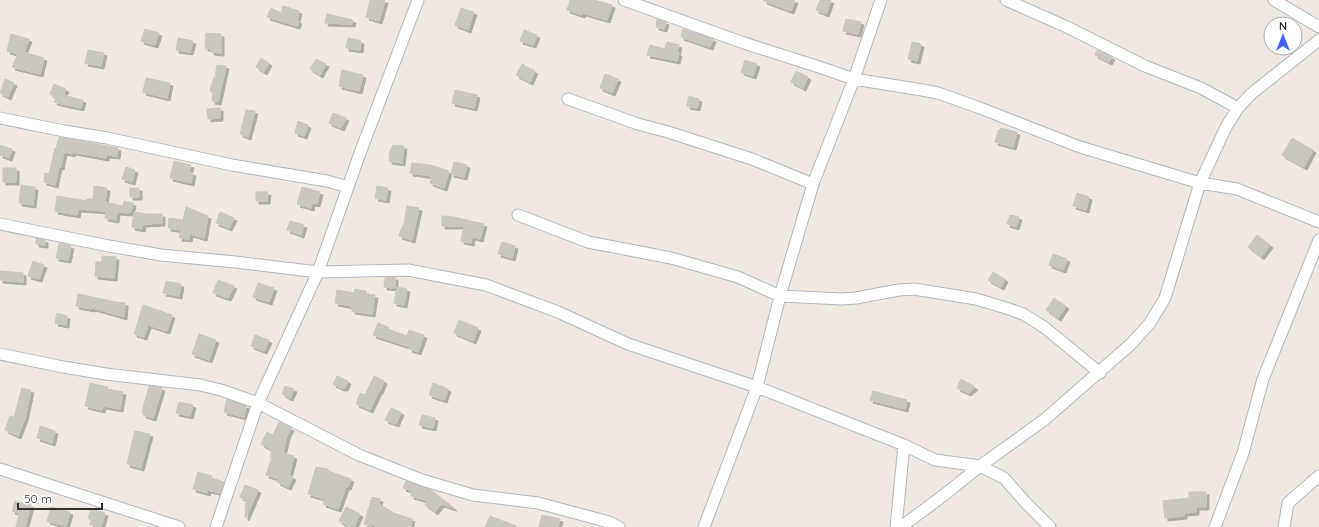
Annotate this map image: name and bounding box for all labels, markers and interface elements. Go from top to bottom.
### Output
north arrow [1263,16,1303,56]
text: N [1279,19,1287,33]
scale bar [18,485,102,511]
text: 50 m [24,491,52,506]

